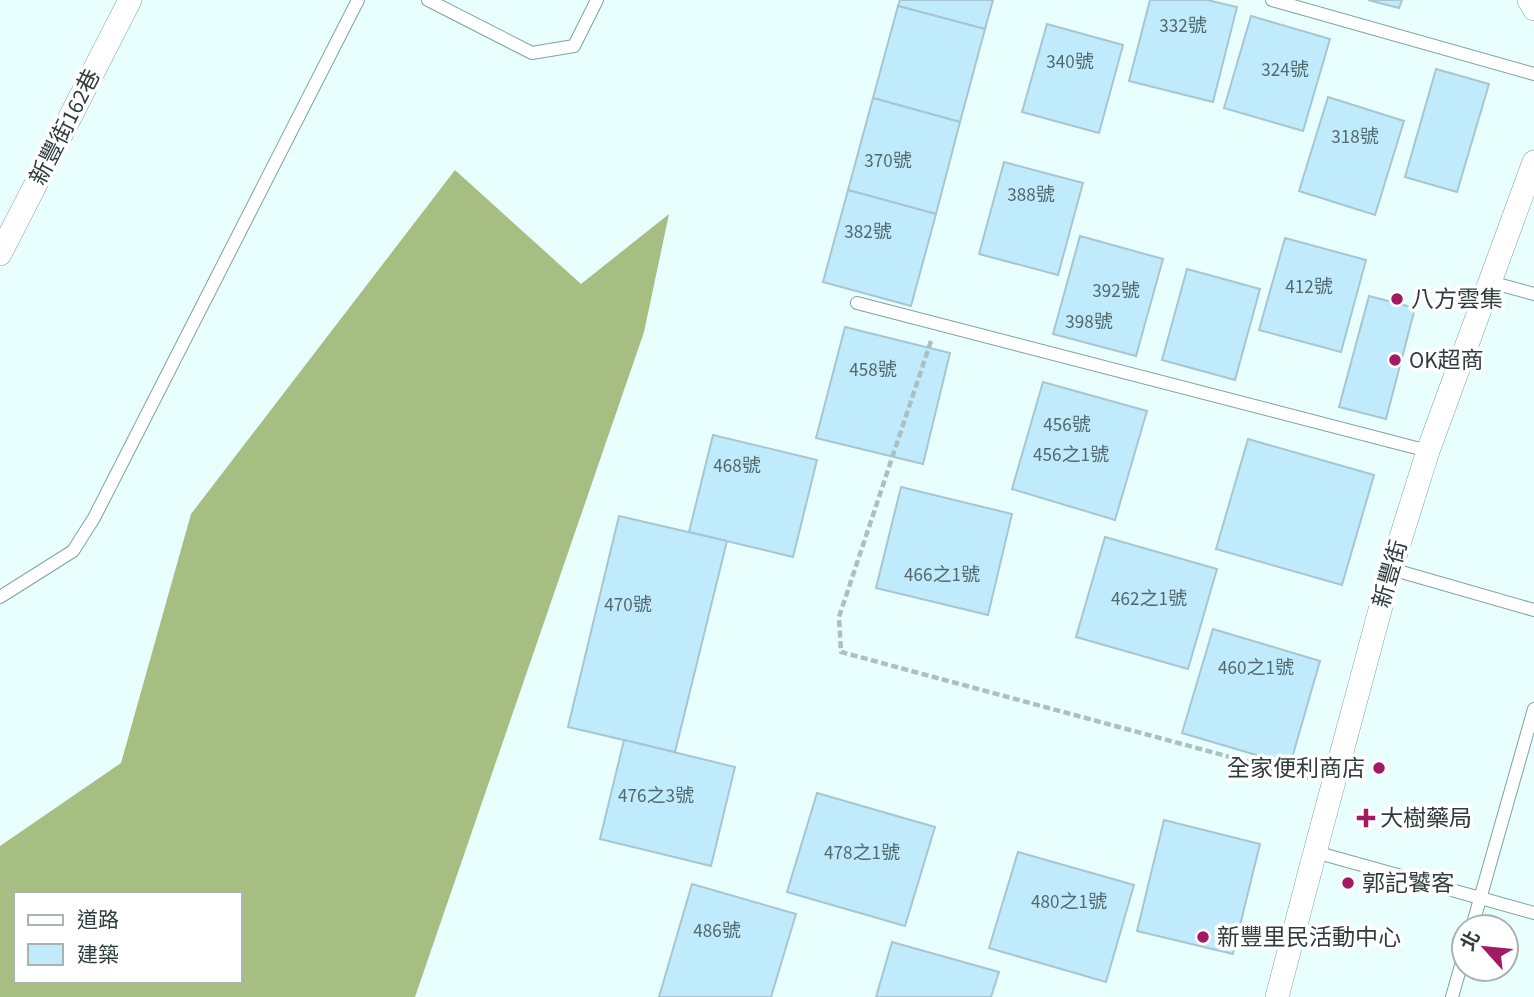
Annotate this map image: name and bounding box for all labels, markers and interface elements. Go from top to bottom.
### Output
house number: 332號 [1159,13,1207,40]
house number: 340號 [1046,49,1094,76]
house number: 324號 [1261,57,1309,84]
street label: 新豐街162巷 [22,63,108,191]
house number: 318號 [1331,124,1379,151]
house number: 370號 [864,148,912,175]
house number: 388號 [1007,182,1055,209]
house number: 382號 [844,219,892,246]
house number: 412號 [1285,274,1333,301]
house number: 392號 [1092,278,1140,305]
place label: 八方雲集 [1411,283,1503,316]
marker: 八方雲集 [1389,291,1405,307]
house number: 398號 [1065,309,1113,336]
place label: OK超商 [1409,344,1484,377]
marker: OK超商 [1387,352,1403,368]
house number: 458號 [849,357,897,384]
house number: 456號 [1043,412,1091,439]
house number: 456之1號 [1033,442,1109,469]
house number: 468號 [713,453,761,480]
street label: 新豐街 [1365,536,1415,612]
house number: 466之1號 [904,562,980,589]
house number: 462之1號 [1111,586,1187,613]
house number: 470號 [604,592,652,619]
house number: 460之1號 [1218,655,1294,682]
place label: 全家便利商店 [1227,752,1365,785]
marker: 全家便利商店 [1371,760,1387,776]
house number: 476之3號 [618,783,694,810]
place label: 大樹藥局 [1380,802,1472,835]
marker: 大樹藥局 [1358,810,1374,826]
house number: 478之1號 [824,840,900,867]
place label: 郭記饕客 [1362,867,1454,900]
marker: 郭記饕客 [1340,875,1356,891]
house number: 480之1號 [1031,889,1107,916]
legend [14,892,242,983]
text: 道路 [77,905,119,935]
north arrow [1450,913,1520,983]
house number: 486號 [693,918,741,945]
place label: 新豐里民活動中心 [1217,921,1401,954]
text: 北 [1455,926,1488,956]
marker: 新豐里民活動中心 [1195,929,1211,945]
text: 建築 [77,940,119,970]

